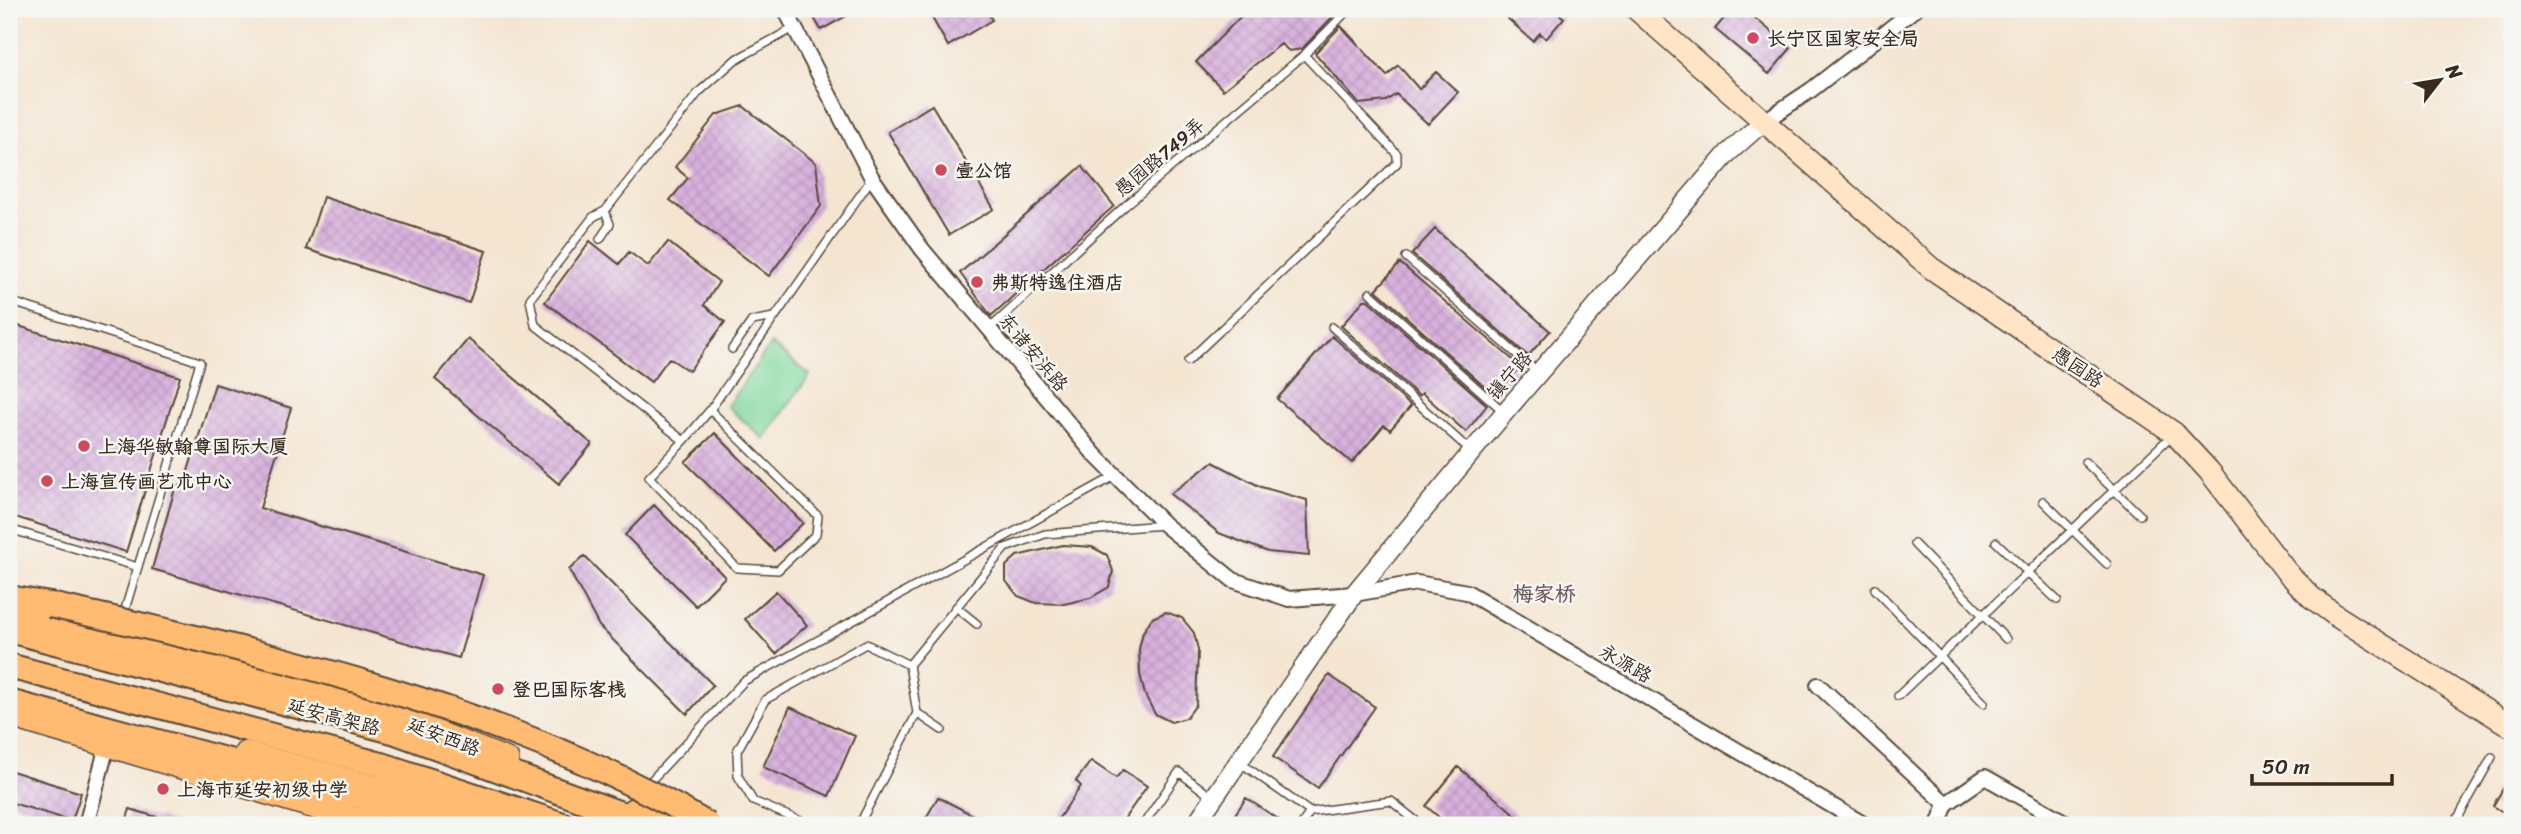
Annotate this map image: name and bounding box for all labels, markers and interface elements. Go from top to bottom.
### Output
place label: 长宁区国家安全局 [1767,22,1919,55]
marker: 长宁区国家安全局 [1745,30,1761,46]
north arrow [2406,46,2476,116]
text: N [2436,57,2472,86]
street label: 愚园路749弄 [1106,109,1212,206]
place label: 壹公馆 [955,154,1012,187]
marker: 壹公馆 [933,162,949,178]
place label: 弗斯特逸住酒店 [991,266,1124,299]
marker: 弗斯特逸住酒店 [969,274,985,290]
street label: 东诸安浜路 [990,305,1077,399]
street label: 愚园路 [2045,338,2111,397]
street label: 镇宁路 [1478,343,1541,408]
place label: 上海华敏翰尊国际大厦 [98,430,288,463]
marker: 上海华敏翰尊国际大厦 [76,438,92,454]
place label: 上海宣传画艺术中心 [61,465,232,498]
marker: 上海宣传画艺术中心 [39,473,55,489]
district label: 梅家桥 [1513,575,1576,613]
street label: 永源路 [1593,635,1659,692]
place label: 登巴国际客栈 [512,673,626,706]
marker: 登巴国际客栈 [490,681,506,697]
street label: 延安高架路 [284,688,384,745]
street label: 延安西路 [402,707,485,765]
scale bar [2252,743,2392,787]
text: 50 m [2262,748,2310,786]
place label: 上海市延安初级中学 [177,773,348,806]
marker: 上海市延安初级中学 [155,781,171,797]

